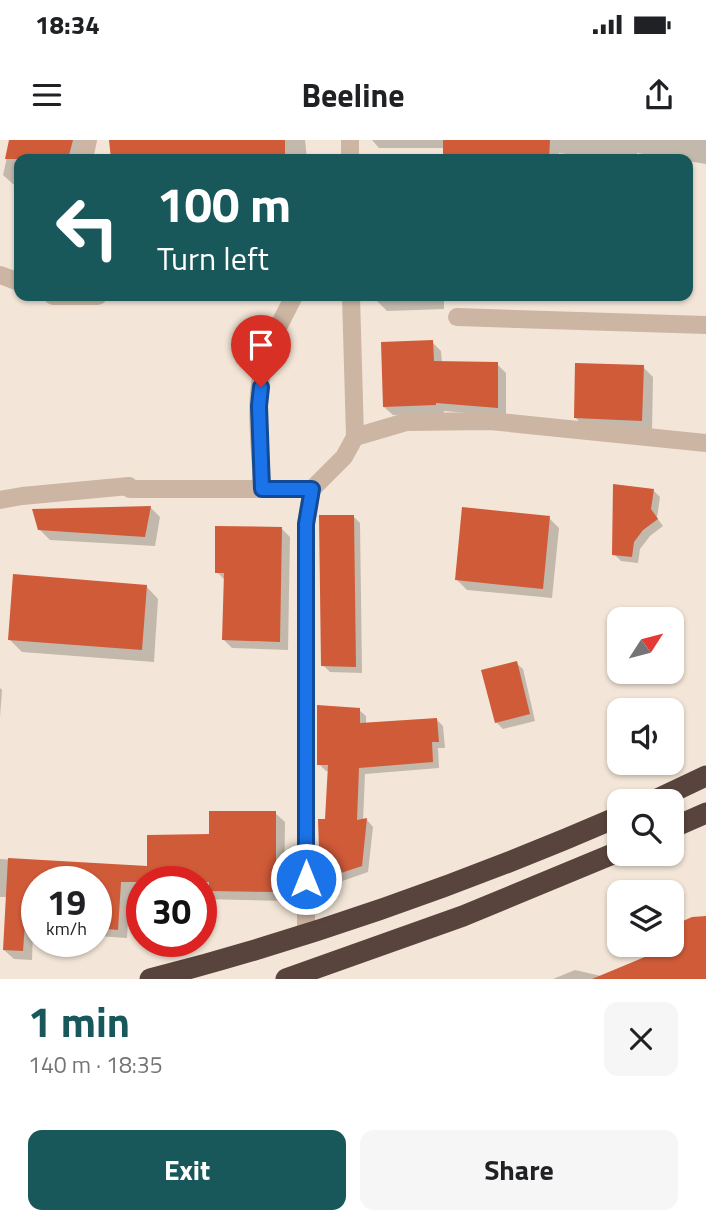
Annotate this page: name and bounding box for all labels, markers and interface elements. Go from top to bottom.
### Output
text: 18:34 [35,5,100,44]
text: Beeline [301,71,405,119]
icon: menu [28,76,66,114]
icon: share [640,76,678,114]
text: 100 m [157,166,291,241]
icon: left [42,182,133,273]
text: Turn left [157,234,269,282]
pin [231,315,291,387]
icon: arrive [242,326,280,364]
north arrow [607,607,684,684]
map controls [607,607,684,957]
button: sound [607,698,684,775]
button: search [607,789,684,866]
position arrow [269,842,343,916]
speed limit sign: 30 [126,866,217,957]
text: 19 [47,875,86,929]
button: layers [607,880,684,957]
text: km/h [46,915,87,942]
text: 1 min [28,989,130,1053]
button: close [604,1002,678,1076]
text: 140 m · 18:35 [28,1047,163,1082]
button: Exit [28,1130,346,1210]
button: Share [360,1130,678,1210]

